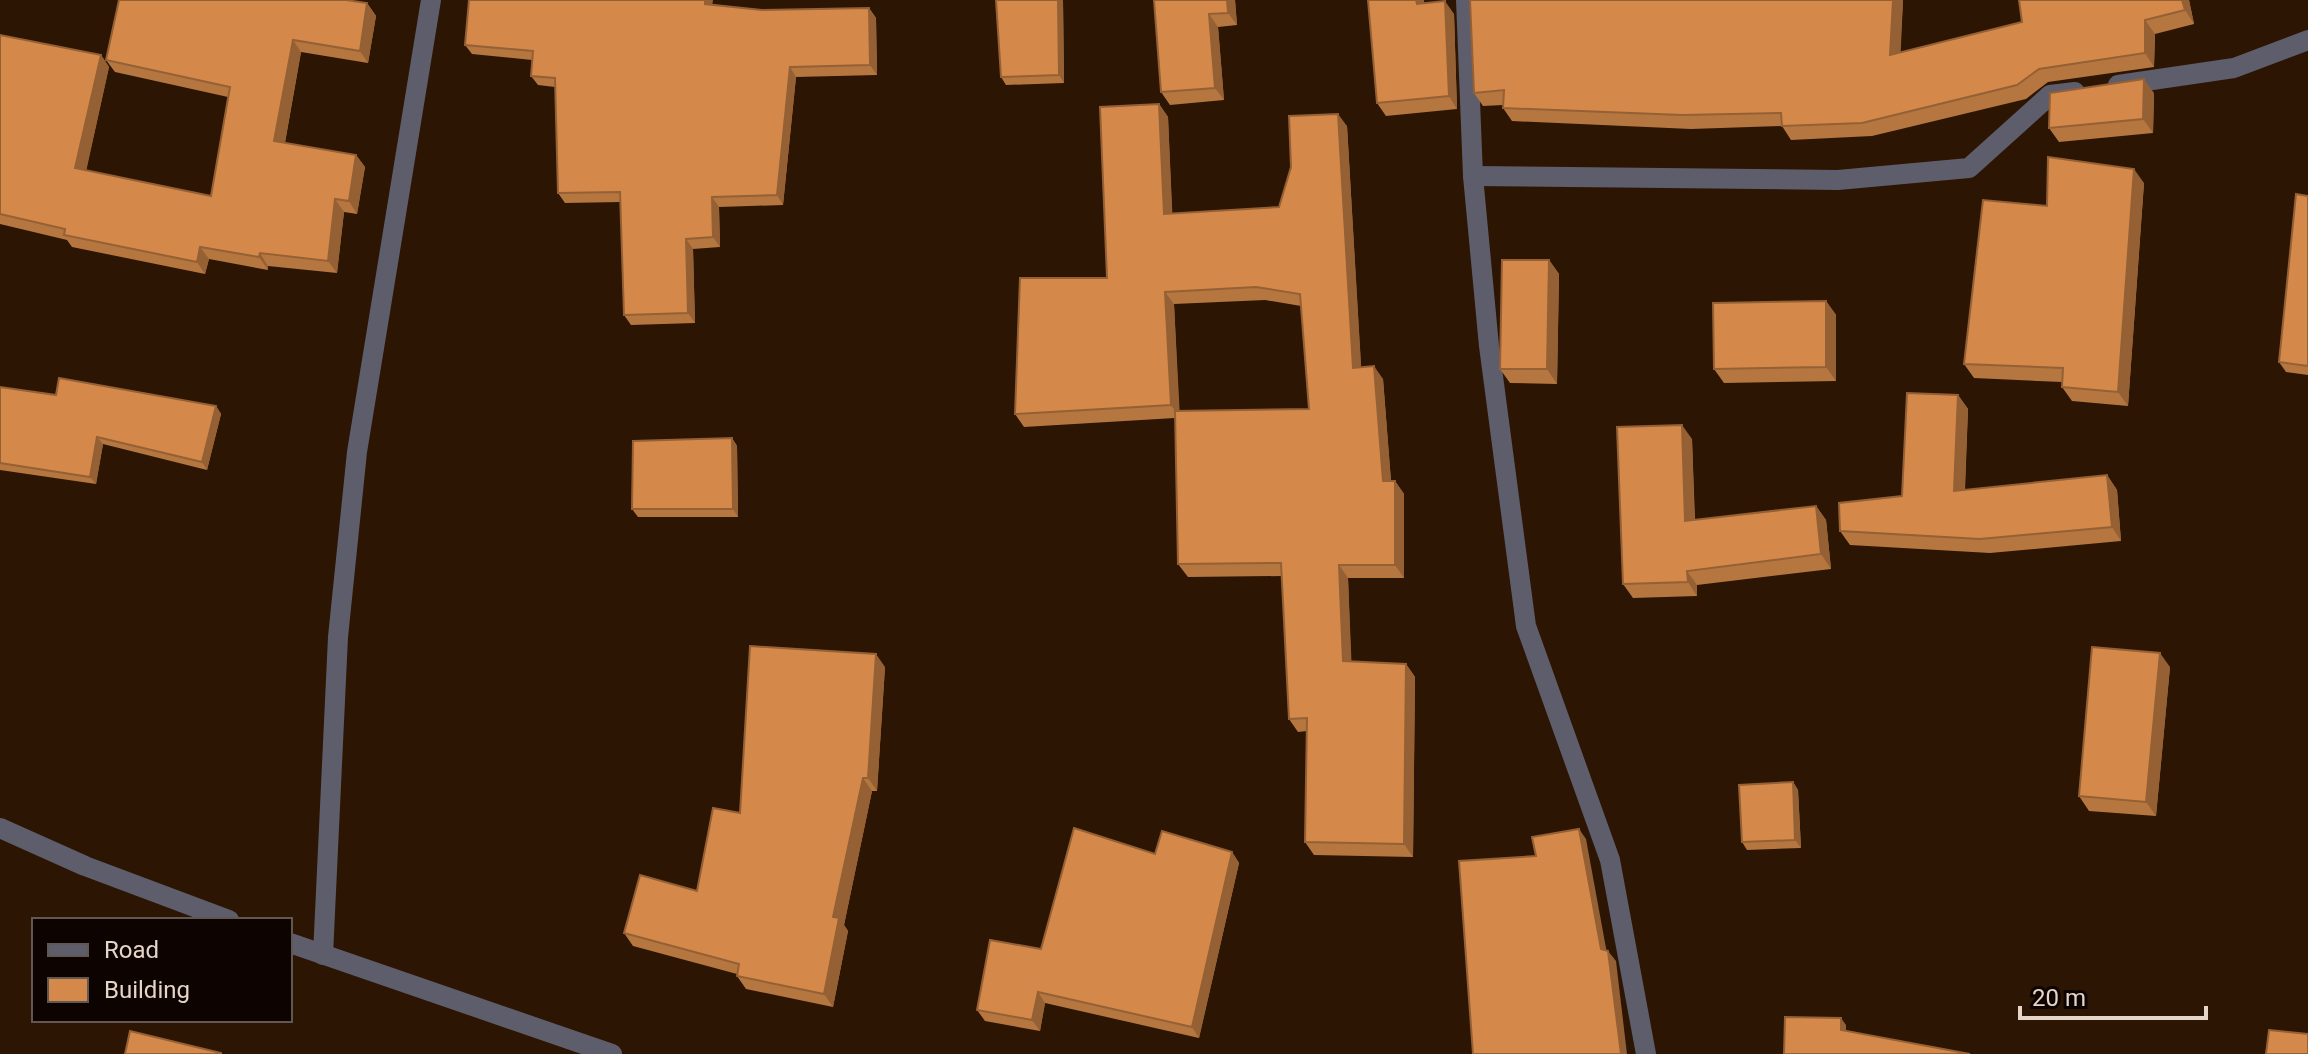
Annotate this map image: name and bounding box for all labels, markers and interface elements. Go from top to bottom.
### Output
legend [32,918,292,1022]
text: Road [104,936,159,964]
scale bar [2020,970,2206,1020]
text: Building [104,976,190,1004]
text: 20 m [2032,984,2086,1012]

